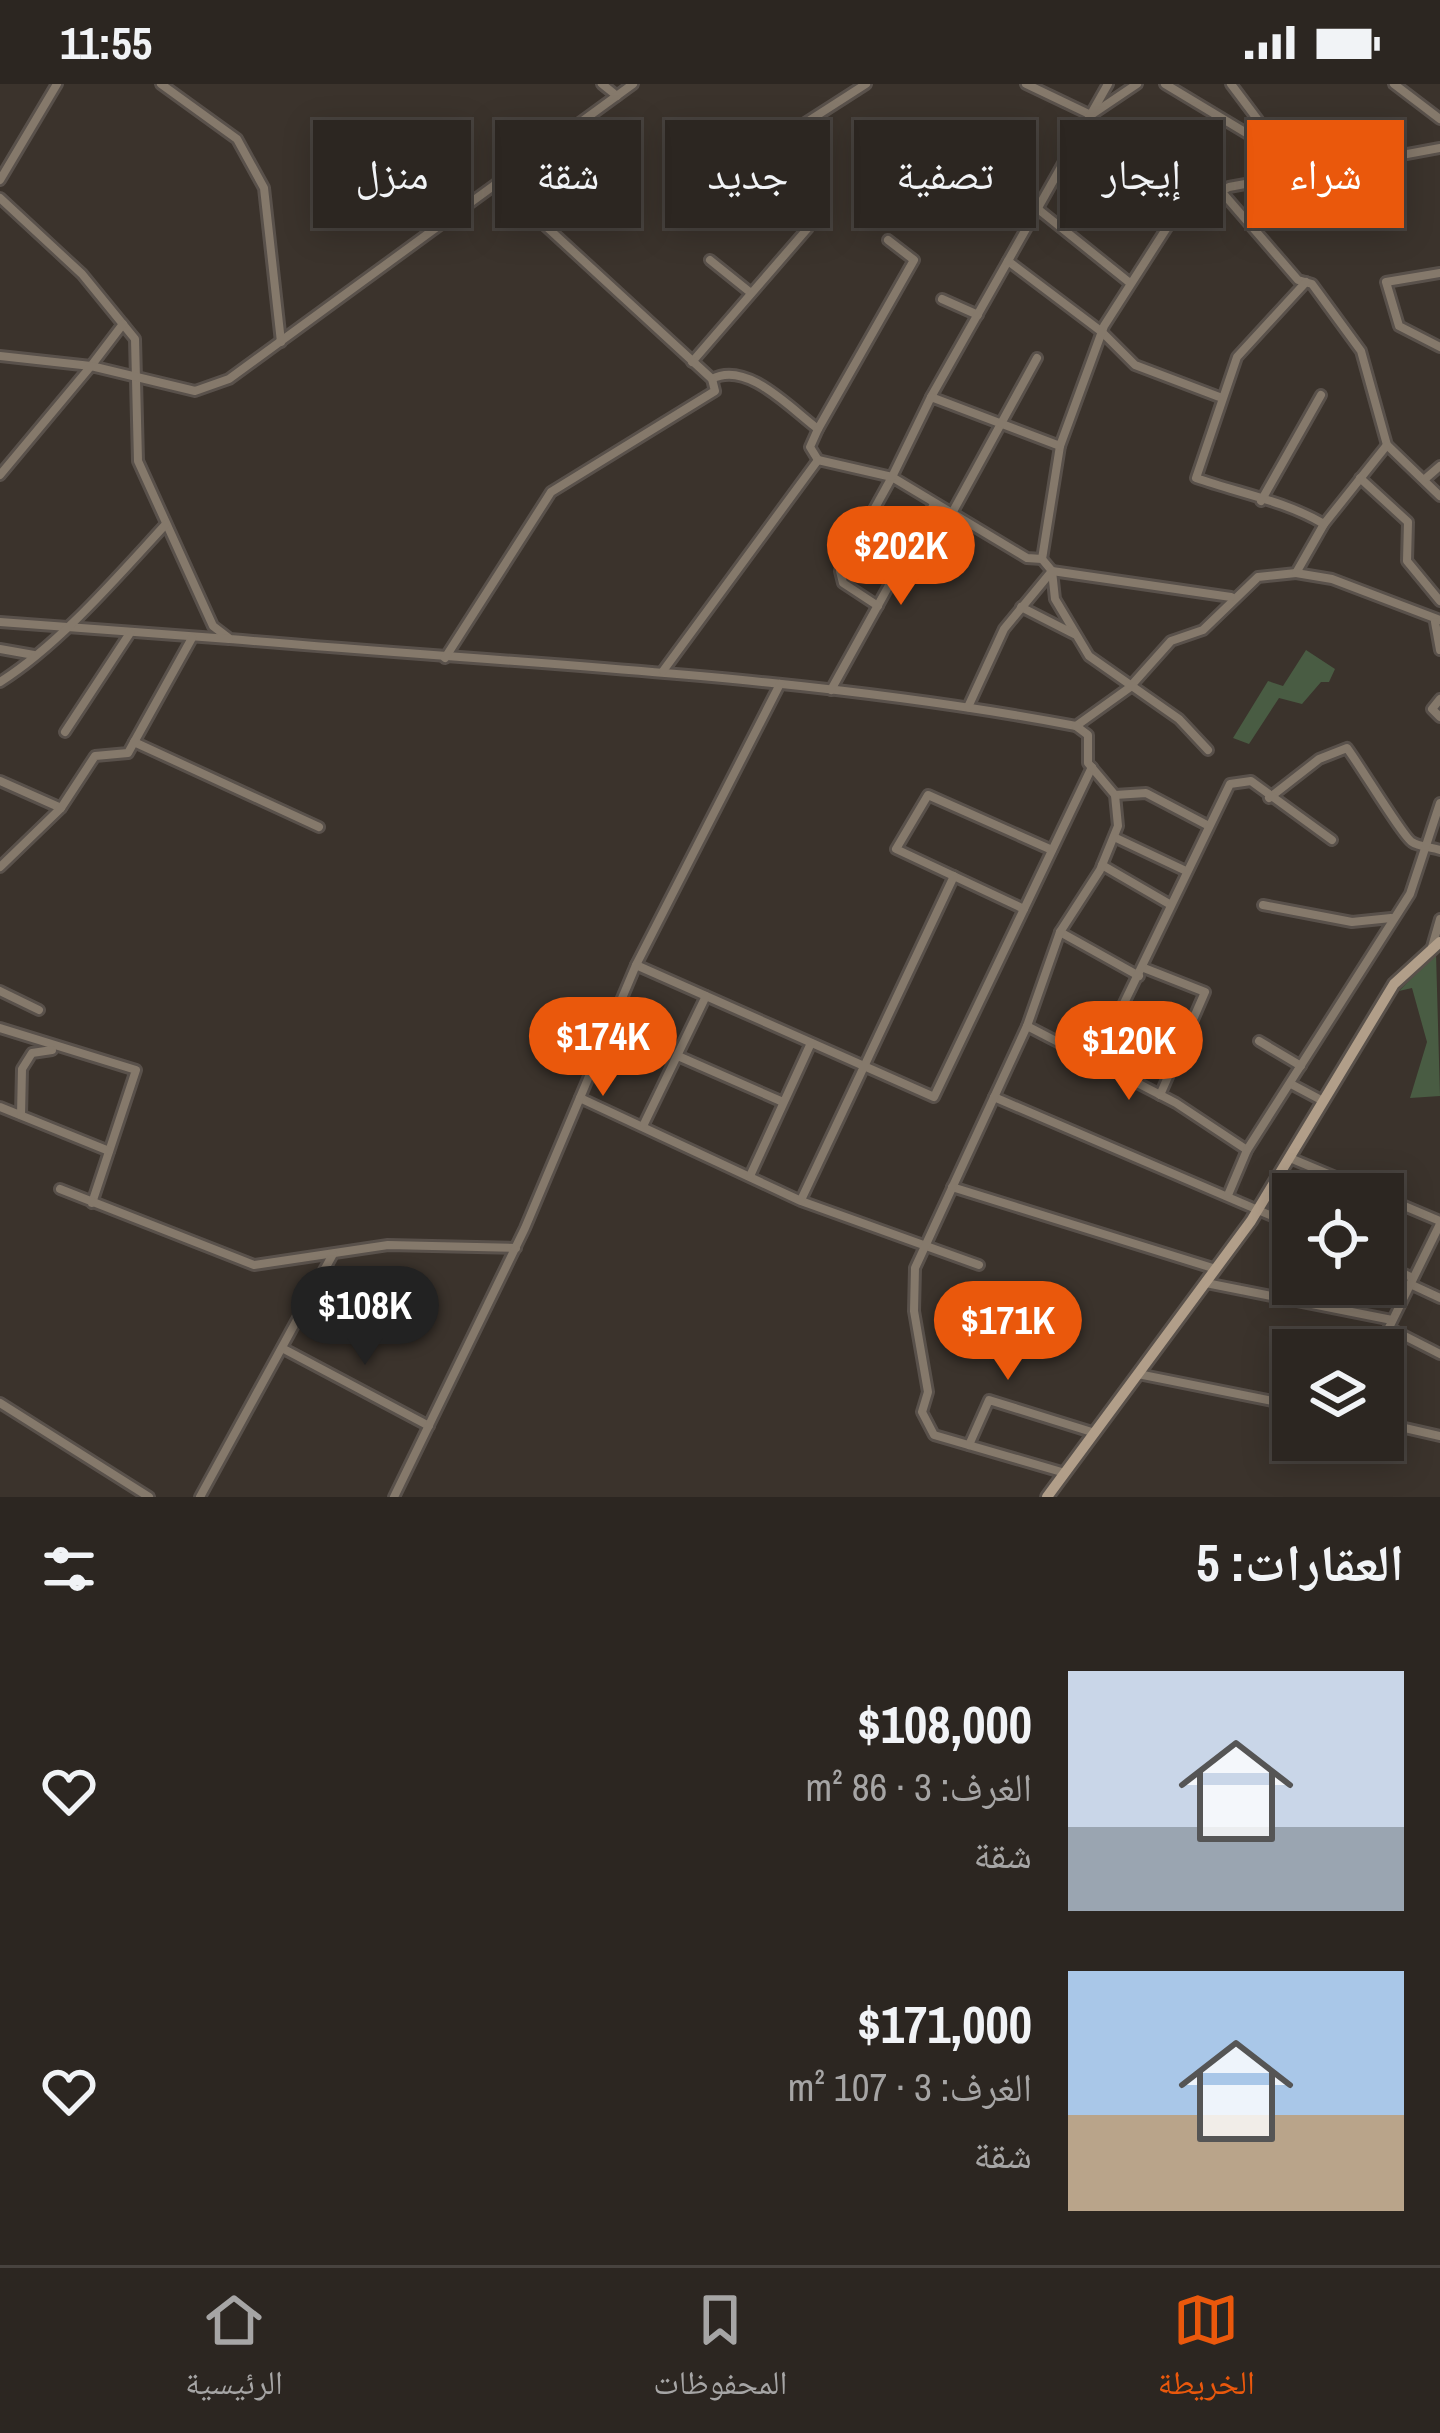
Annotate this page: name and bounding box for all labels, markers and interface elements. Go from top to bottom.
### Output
text: 11:55 [60,12,152,73]
chip: منزل [313,120,471,228]
chip: شقة [495,120,641,228]
chip: جديد [665,120,830,228]
chip: تصفية [854,120,1036,228]
chip: إيجار [1060,120,1223,228]
chip: شراء [1247,120,1404,228]
pin: $202K [817,506,985,608]
text: $202K [854,519,948,571]
pin: $174K [519,997,687,1099]
pin: $120K [1045,1001,1213,1103]
text: $174K [556,1010,650,1062]
text: $120K [1082,1014,1176,1066]
map controls [1272,1173,1404,1461]
button: locate [1272,1173,1404,1305]
pin: $108K [281,1266,449,1368]
text: $108K [318,1279,412,1331]
pin: $171K [924,1281,1092,1383]
text: $171K [961,1294,1055,1346]
button: layers [1272,1329,1404,1461]
text: العقارات: 5 [1196,1528,1404,1597]
icon: filters [36,1536,102,1602]
text: $108,000 [858,1690,1032,1759]
icon: home [1164,1719,1308,1863]
icon: heart [36,1758,102,1824]
text: الغرف: 3 · 86 m² [805,1761,1032,1813]
text: شقة [974,1828,1032,1880]
text: $171,000 [858,1990,1032,2059]
icon: home [1164,2019,1308,2163]
icon: heart [36,2058,102,2124]
text: الغرف: 3 · 107 m² [788,2061,1032,2113]
text: شقة [974,2128,1032,2180]
tab: الرئيسية [185,2287,283,2415]
tab: المحفوظات [653,2287,787,2415]
tab: الخريطة [1158,2287,1255,2415]

